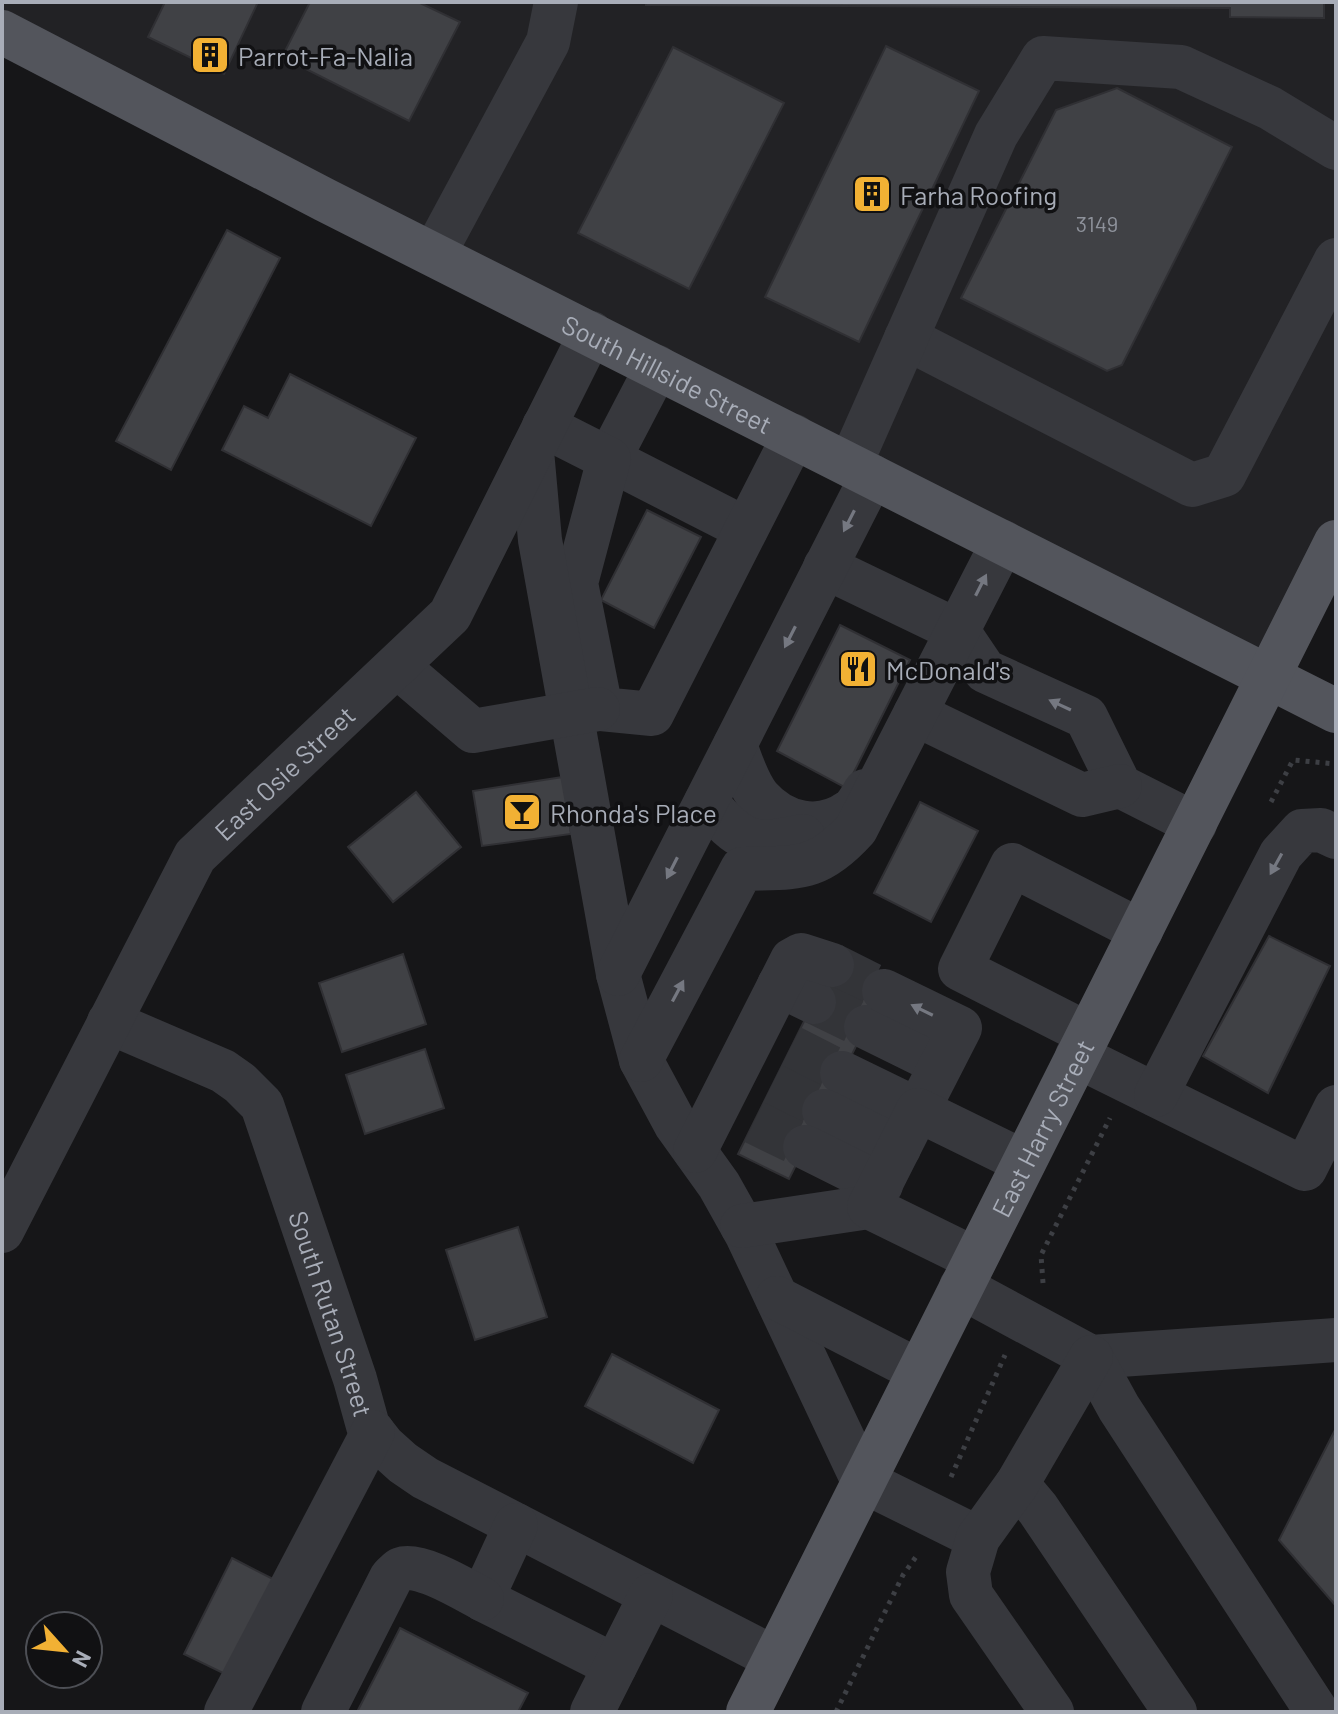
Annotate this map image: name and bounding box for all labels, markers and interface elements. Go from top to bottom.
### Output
building icon: Parrot-Fa-Nalia [189,34,231,76]
place label: Parrot-Fa-Nalia [238,40,413,71]
building icon: Farha Roofing [851,173,893,215]
place label: Farha Roofing [900,179,1057,210]
house number: 3149 [1076,210,1118,236]
street label: South Hillside Street [558,307,778,439]
one-way arrow [842,510,855,533]
one-way arrow [974,573,988,596]
one-way arrow [783,625,797,648]
restaurant icon: McDonald's [837,648,879,690]
place label: McDonald's [886,654,1011,685]
street label: East Osie Street [207,698,360,846]
one-way arrow [1048,698,1071,712]
bar icon: Rhonda's Place [501,791,543,833]
place label: Rhonda's Place [550,797,717,828]
one-way arrow [1269,853,1283,875]
one-way arrow [665,857,679,880]
one-way arrow [671,980,684,1003]
one-way arrow [910,1003,933,1016]
street label: East Harry Street [984,1034,1099,1221]
street label: South Rutan Street [284,1207,380,1420]
north arrow [24,1610,104,1690]
text: N [68,1647,98,1672]

